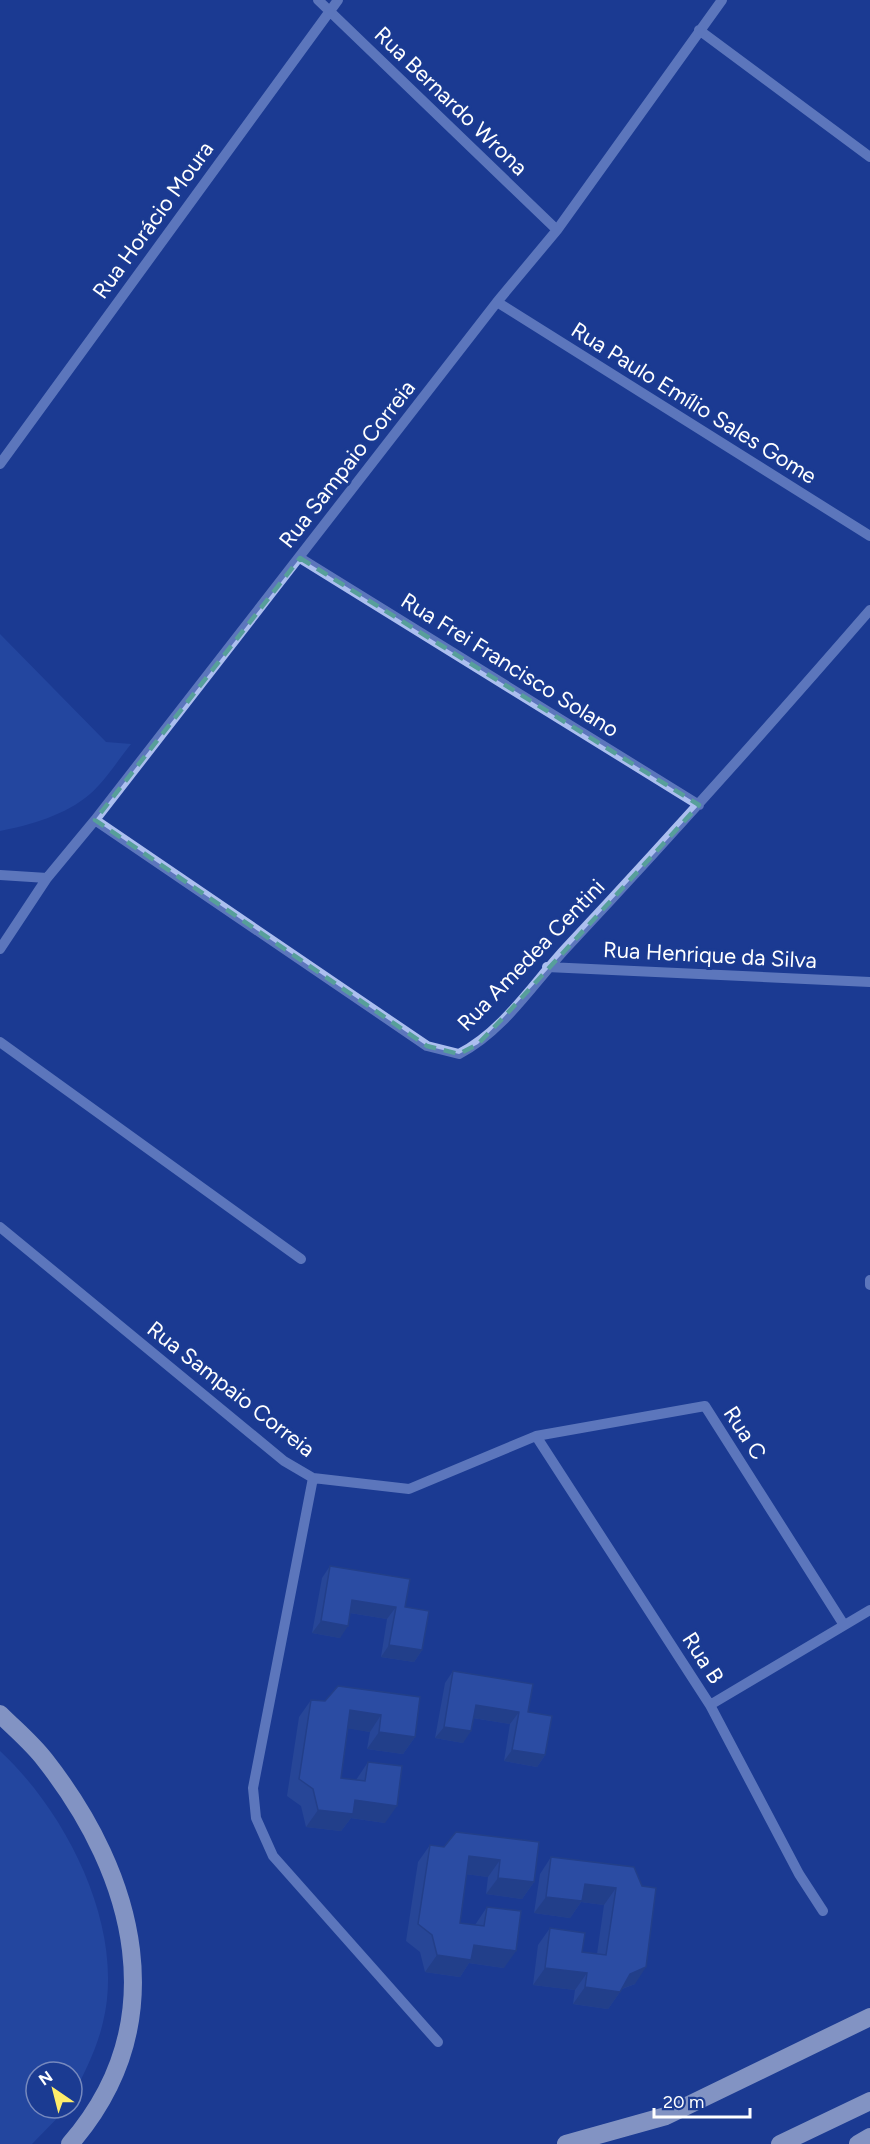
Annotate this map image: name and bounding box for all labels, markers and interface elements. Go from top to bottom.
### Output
street label: Rua Bernardo Wrona [369,21,533,181]
street label: Rua Horácio Moura [87,136,219,304]
street label: Rua Paulo Emílio Sales Gome [566,316,822,490]
street label: Rua Sampaio Correia [273,375,421,553]
street label: Rua Frei Francisco Solano [396,587,624,743]
street label: Rua Amedea Centini [452,873,610,1037]
street label: Rua Henrique da Silva [602,936,818,974]
street label: Rua Sampaio Correia [142,1315,320,1463]
street label: Rua C [718,1401,772,1465]
street label: Rua B [676,1627,730,1689]
north arrow [24,2060,84,2120]
text: N [35,2067,56,2089]
scale bar [654,2081,750,2119]
text: 20 m [663,2091,704,2113]

